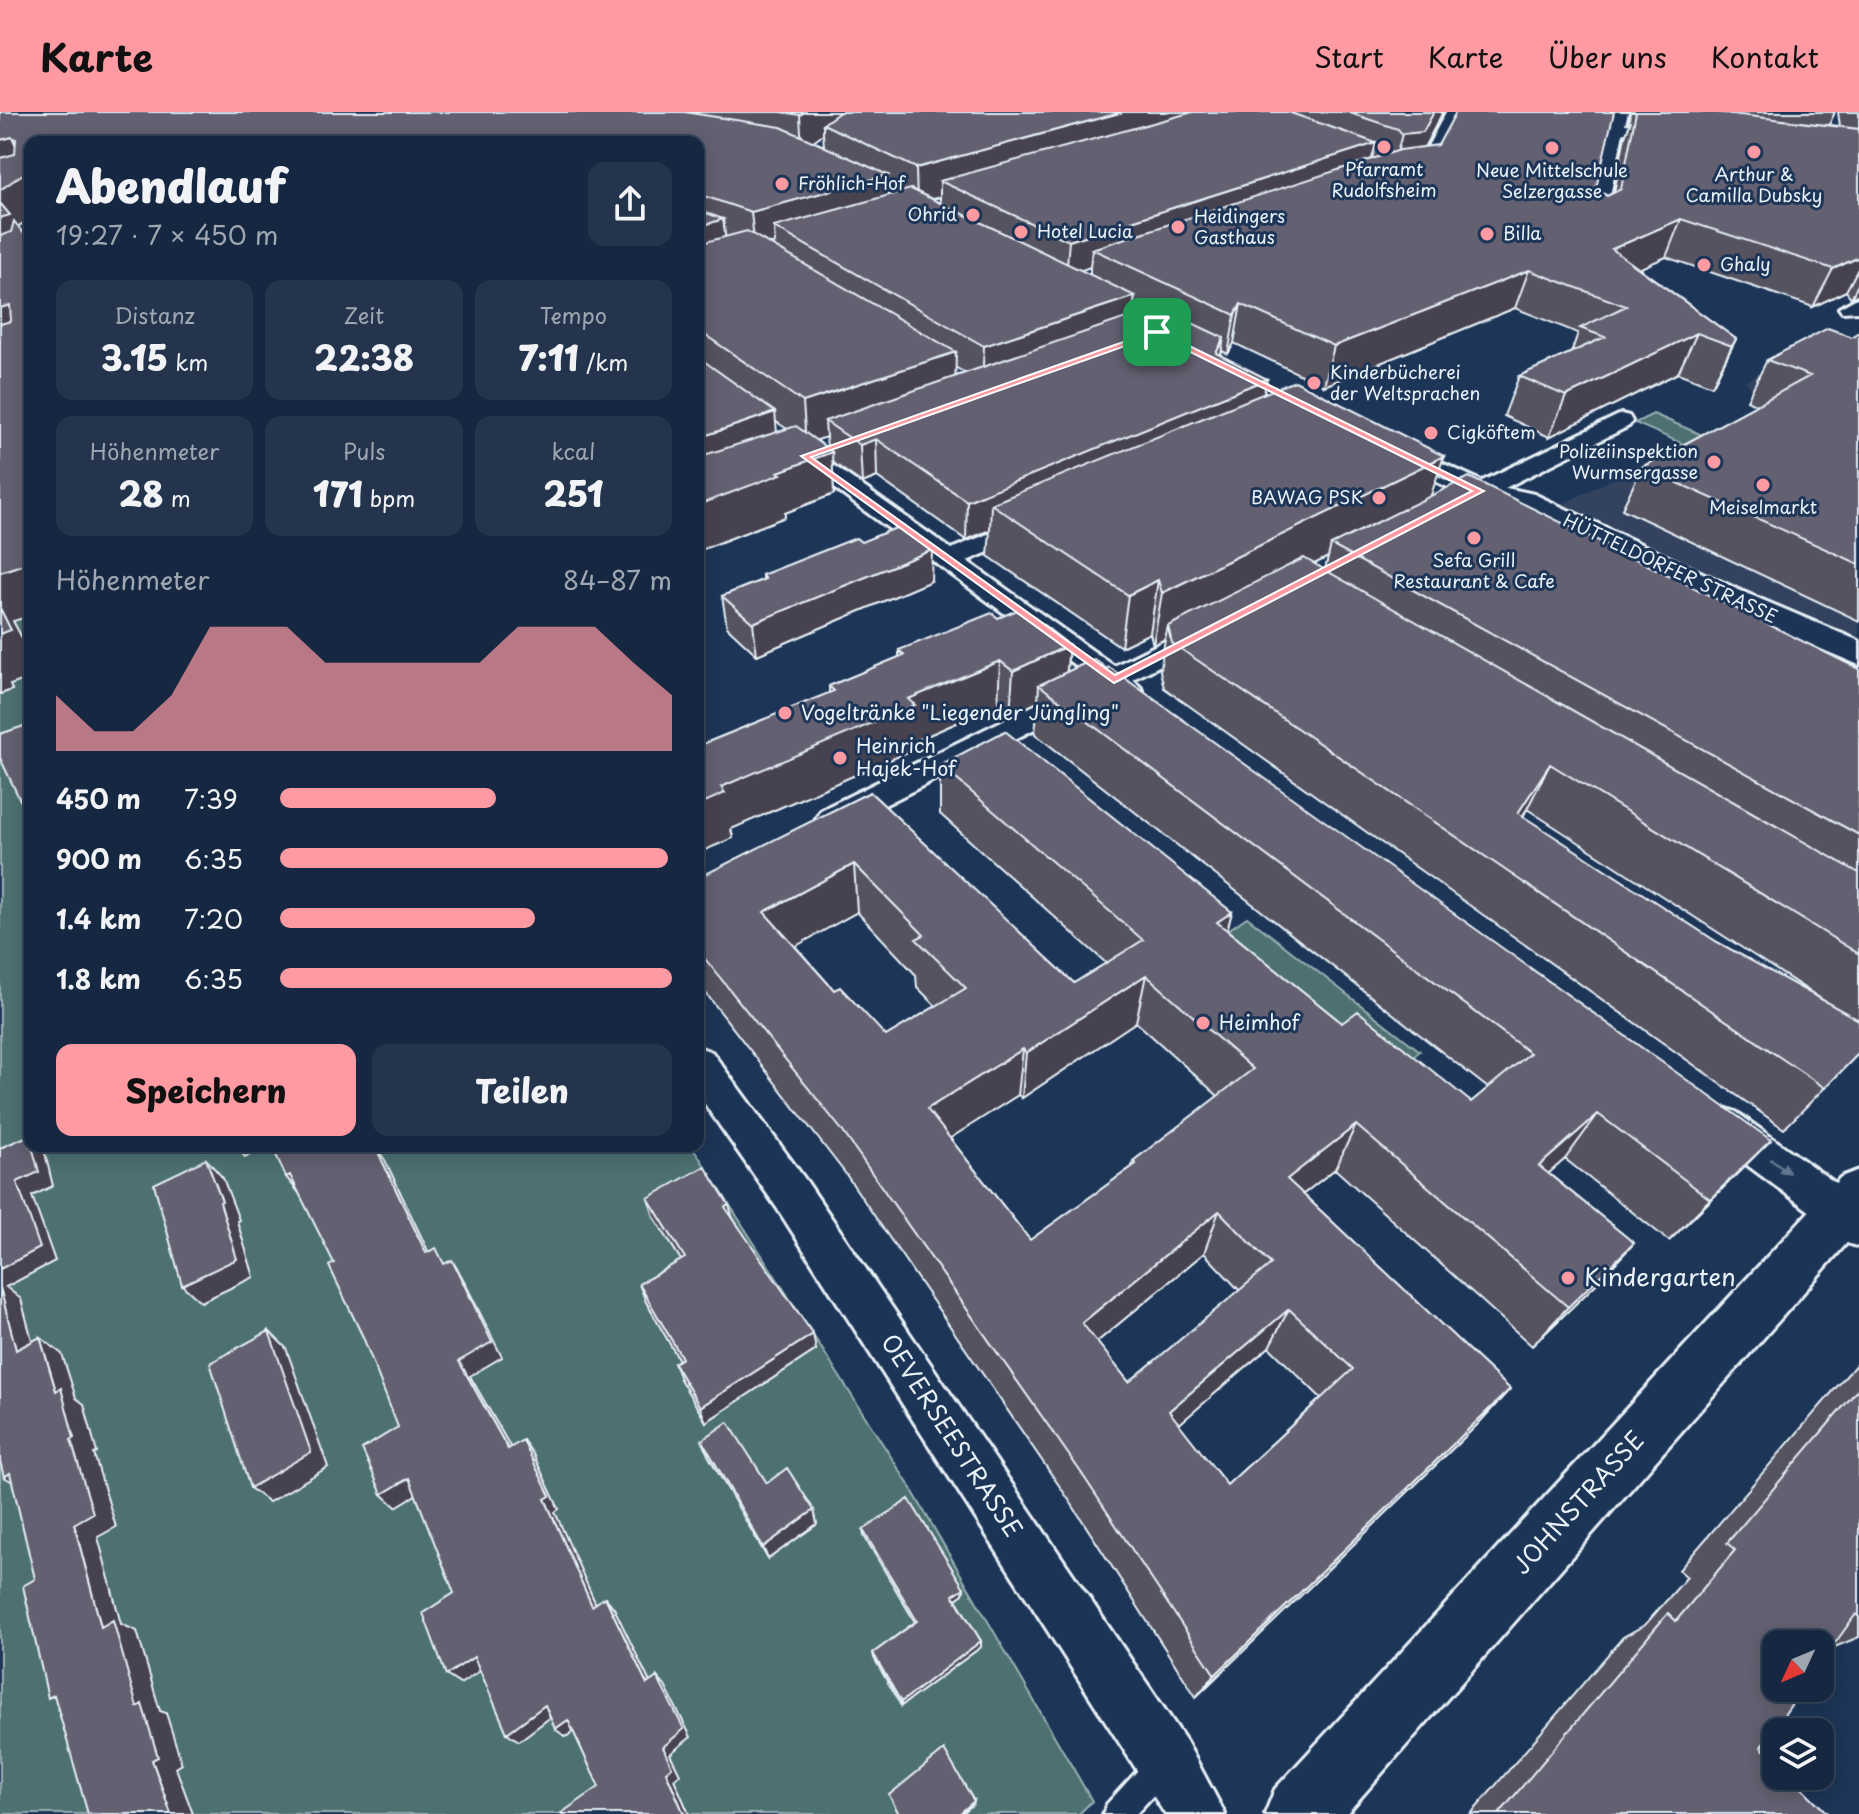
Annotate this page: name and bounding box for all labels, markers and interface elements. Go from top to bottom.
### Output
text: Karte [40,28,153,85]
text: Start [1314,35,1384,78]
text: Karte [1428,35,1503,78]
text: Über uns [1547,35,1667,78]
text: Kontakt [1711,35,1819,78]
marker: Pfarramt Rudolfsheim [1375,138,1393,156]
marker: Neue Mittelschule Selzergasse [1543,139,1561,157]
marker: Arthur & Camilla Dubsky [1745,143,1763,161]
text: Abendlauf [56,152,286,218]
place label: Pfarramt Rudolfsheim [1331,155,1437,203]
place label: Neue Mittelschule Selzergasse [1476,156,1628,204]
place label: Arthur & Camilla Dubsky [1686,160,1822,208]
button: share [588,162,672,246]
place label: Fröhlich-Hof [798,169,907,196]
marker: Fröhlich-Hof [773,175,791,193]
place label: Ohrid [907,200,957,227]
place label: Heidingers Gasthaus [1194,202,1285,250]
marker: Ohrid [964,206,982,224]
text: 19:27 · 7 × 450 m [56,215,278,254]
place label: Hotel Lucia [1037,217,1133,244]
marker: Heidingers Gasthaus [1169,218,1187,236]
place label: Billa [1503,219,1542,246]
marker: Hotel Lucia [1012,223,1030,241]
marker: Billa [1478,225,1496,243]
place label: Ghaly [1720,250,1771,277]
marker: Ghaly [1695,256,1713,274]
text: Distanz [114,298,195,331]
text: Zeit [344,298,384,331]
text: Tempo [540,298,607,331]
pin [1123,298,1191,366]
icon: arrive [1135,310,1179,354]
text: 3.15 [101,331,168,383]
text: 22:38 [314,331,414,383]
text: 7:11 [518,331,579,383]
text: km [168,345,208,378]
text: /km [579,345,628,378]
place label: Kinderbücherei der Weltsprachen [1330,358,1480,406]
marker: Kinderbücherei der Weltsprachen [1305,374,1323,392]
place label: Cigköftem [1447,418,1536,445]
marker: Cigköftem [1422,424,1440,442]
text: Höhenmeter [90,434,219,467]
text: Puls [343,434,385,467]
text: kcal [551,434,595,467]
place label: Polizeiinspektion Wurmsergasse [1559,437,1698,485]
marker: Polizeiinspektion Wurmsergasse [1705,453,1723,471]
text: 28 [118,467,164,519]
text: 171 [313,467,363,519]
text: 251 [543,467,603,519]
marker: Meiselmarkt [1754,476,1772,494]
text: m [164,481,191,514]
text: bpm [363,481,415,514]
place label: BAWAG PSK [1251,483,1363,510]
marker: BAWAG PSK [1370,489,1388,507]
place label: Meiselmarkt [1709,493,1817,520]
street label: HÜTTELDORFER STRASSE [1559,506,1782,629]
marker: Sefa Grill Restaurant & Cafe [1465,529,1483,547]
place label: Sefa Grill Restaurant & Cafe [1393,546,1555,594]
text: Höhenmeter [56,560,209,599]
text: 84–87 m [563,560,672,599]
place label: Vogeltränke "Liegender Jüngling" [801,697,1119,727]
marker: Vogeltränke "Liegender Jüngling" [776,704,794,722]
place label: Heinrich Hajek-Hof [856,730,958,783]
marker: Heinrich Hajek-Hof [831,749,849,767]
text: 450 m [56,779,141,818]
text: 7:39 [184,779,238,818]
text: 900 m [56,839,142,878]
text: 6:35 [184,839,243,878]
text: 1.4 km [56,899,141,938]
text: 7:20 [184,899,243,938]
text: 1.8 km [56,959,141,998]
text: 6:35 [184,959,243,998]
place label: Heimhof [1219,1007,1301,1037]
marker: Heimhof [1194,1014,1212,1032]
button: Speichern [56,1044,356,1136]
button: Teilen [372,1044,672,1136]
one-way arrow [1770,1158,1791,1174]
place label: Kindergarten [1584,1258,1736,1294]
marker: Kindergarten [1559,1269,1577,1287]
street label: OEVERSEESTRASSE [873,1326,1032,1544]
street label: JOHNSTRASSE [1503,1422,1652,1581]
north arrow [1762,1630,1834,1702]
map controls [1762,1630,1834,1790]
button: layers [1762,1718,1834,1790]

